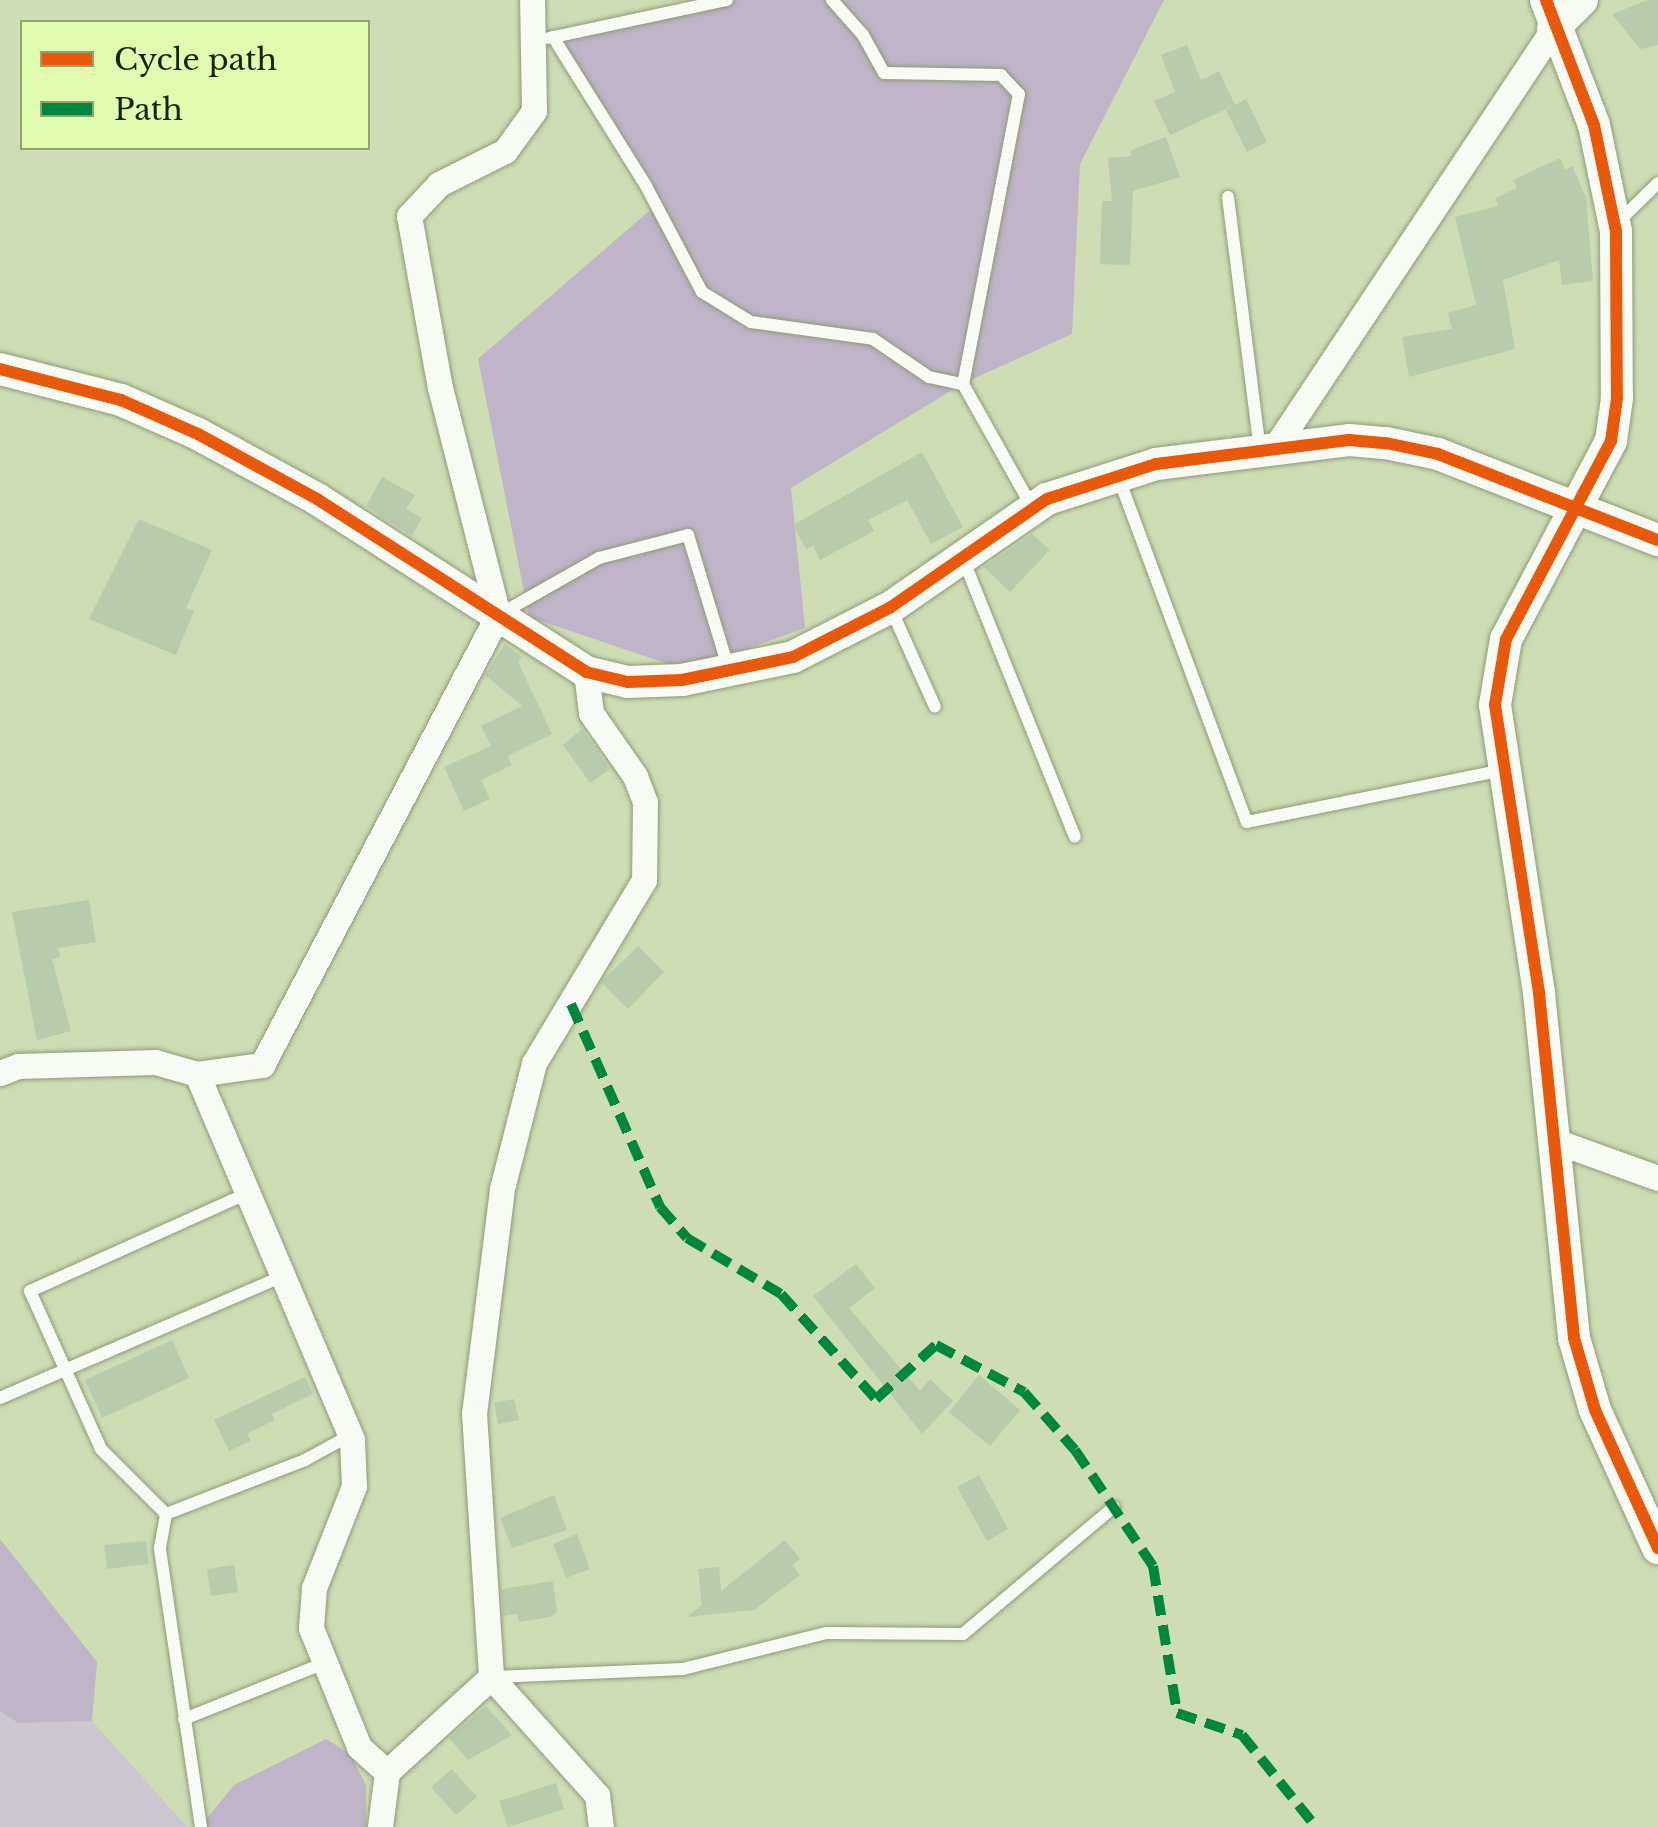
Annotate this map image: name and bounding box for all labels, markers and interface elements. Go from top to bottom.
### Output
legend [20,20,370,150]
text: Cycle path [114,41,277,78]
text: Path [114,91,183,128]

